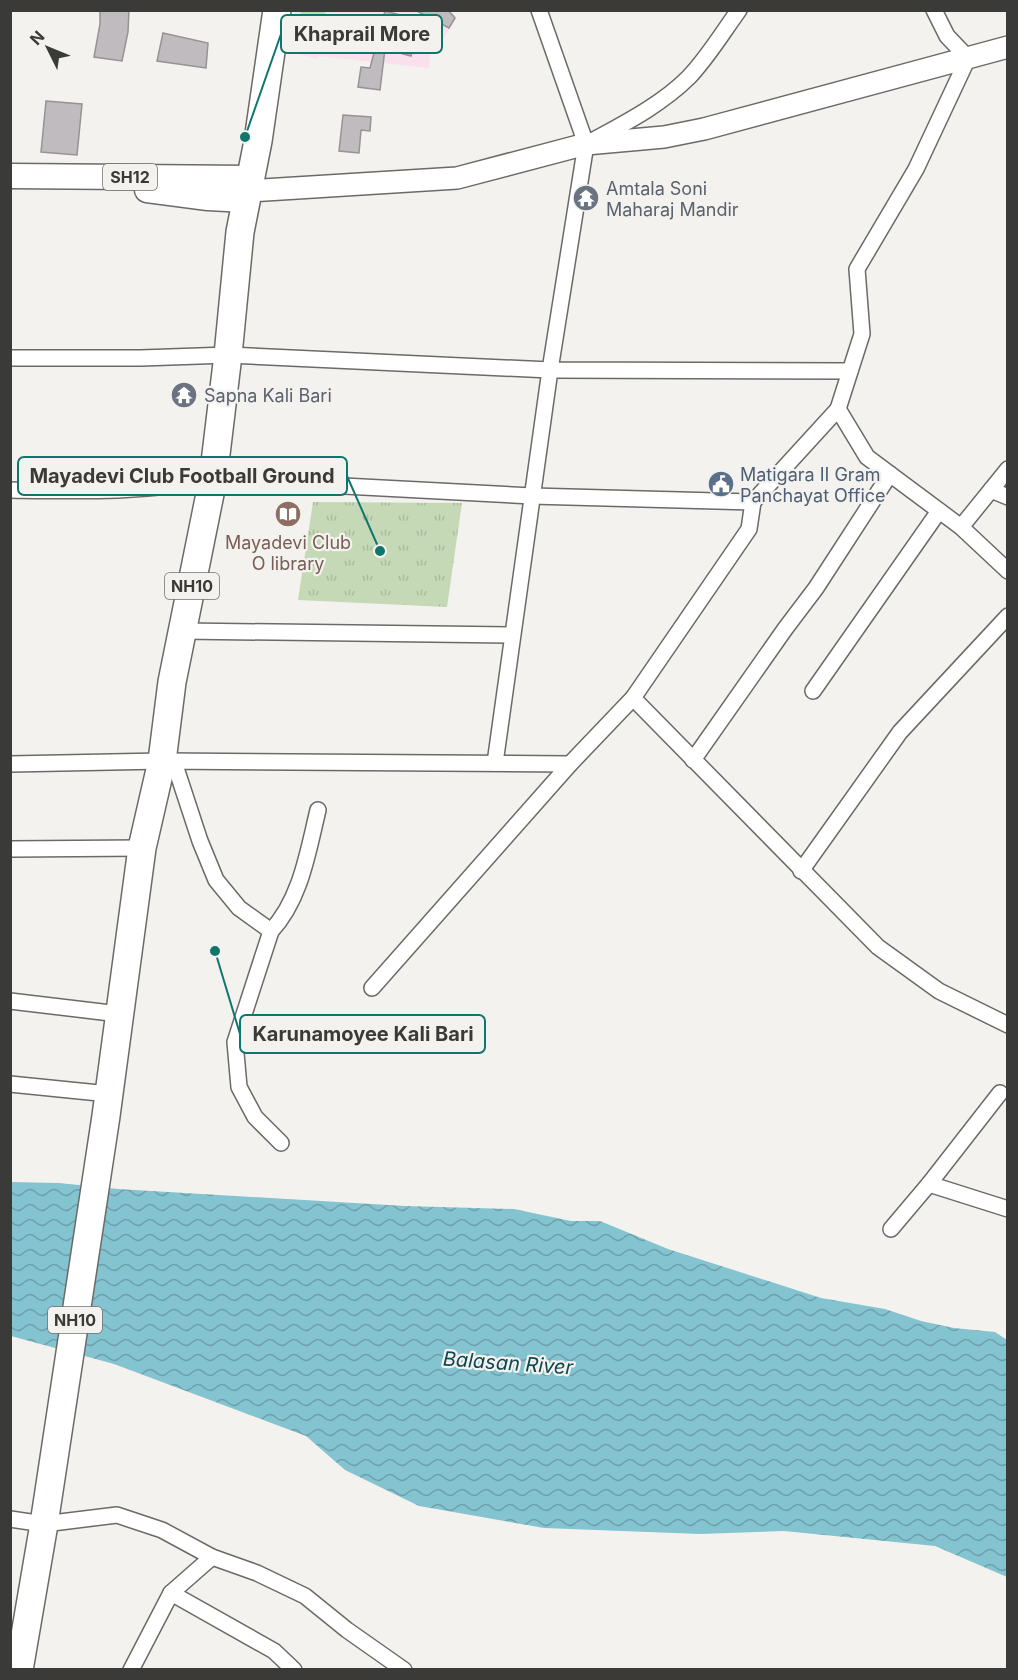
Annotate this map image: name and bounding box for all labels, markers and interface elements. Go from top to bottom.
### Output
callout: Khaprail More [281,15,442,53]
north arrow [18,18,78,78]
text: Khaprail More [294,22,430,46]
text: N [26,26,49,49]
road number: SH12 [103,164,157,190]
place label: Amtala Soni Maharaj Mandir [606,178,739,220]
temple icon: Amtala Soni Maharaj Mandir [571,183,601,213]
temple icon: Sapna Kali Bari [169,380,199,410]
place label: Sapna Kali Bari [204,385,332,406]
callout: Mayadevi Club Football Ground [18,457,347,495]
text: Mayadevi Club Football Ground [29,464,335,488]
place label: Matigara II Gram Panchayat Office [740,464,886,506]
public building icon: Matigara II Gram Panchayat Office [706,469,736,499]
library icon: Mayadevi Club O library [273,499,303,529]
place label: Mayadevi Club O library [225,532,351,574]
road number: NH10 [165,573,219,599]
callout: Karunamoyee Kali Bari [240,1015,485,1053]
text: Karunamoyee Kali Bari [252,1022,474,1046]
road number: NH10 [48,1307,102,1333]
water label: Balasan River [442,1346,574,1380]

